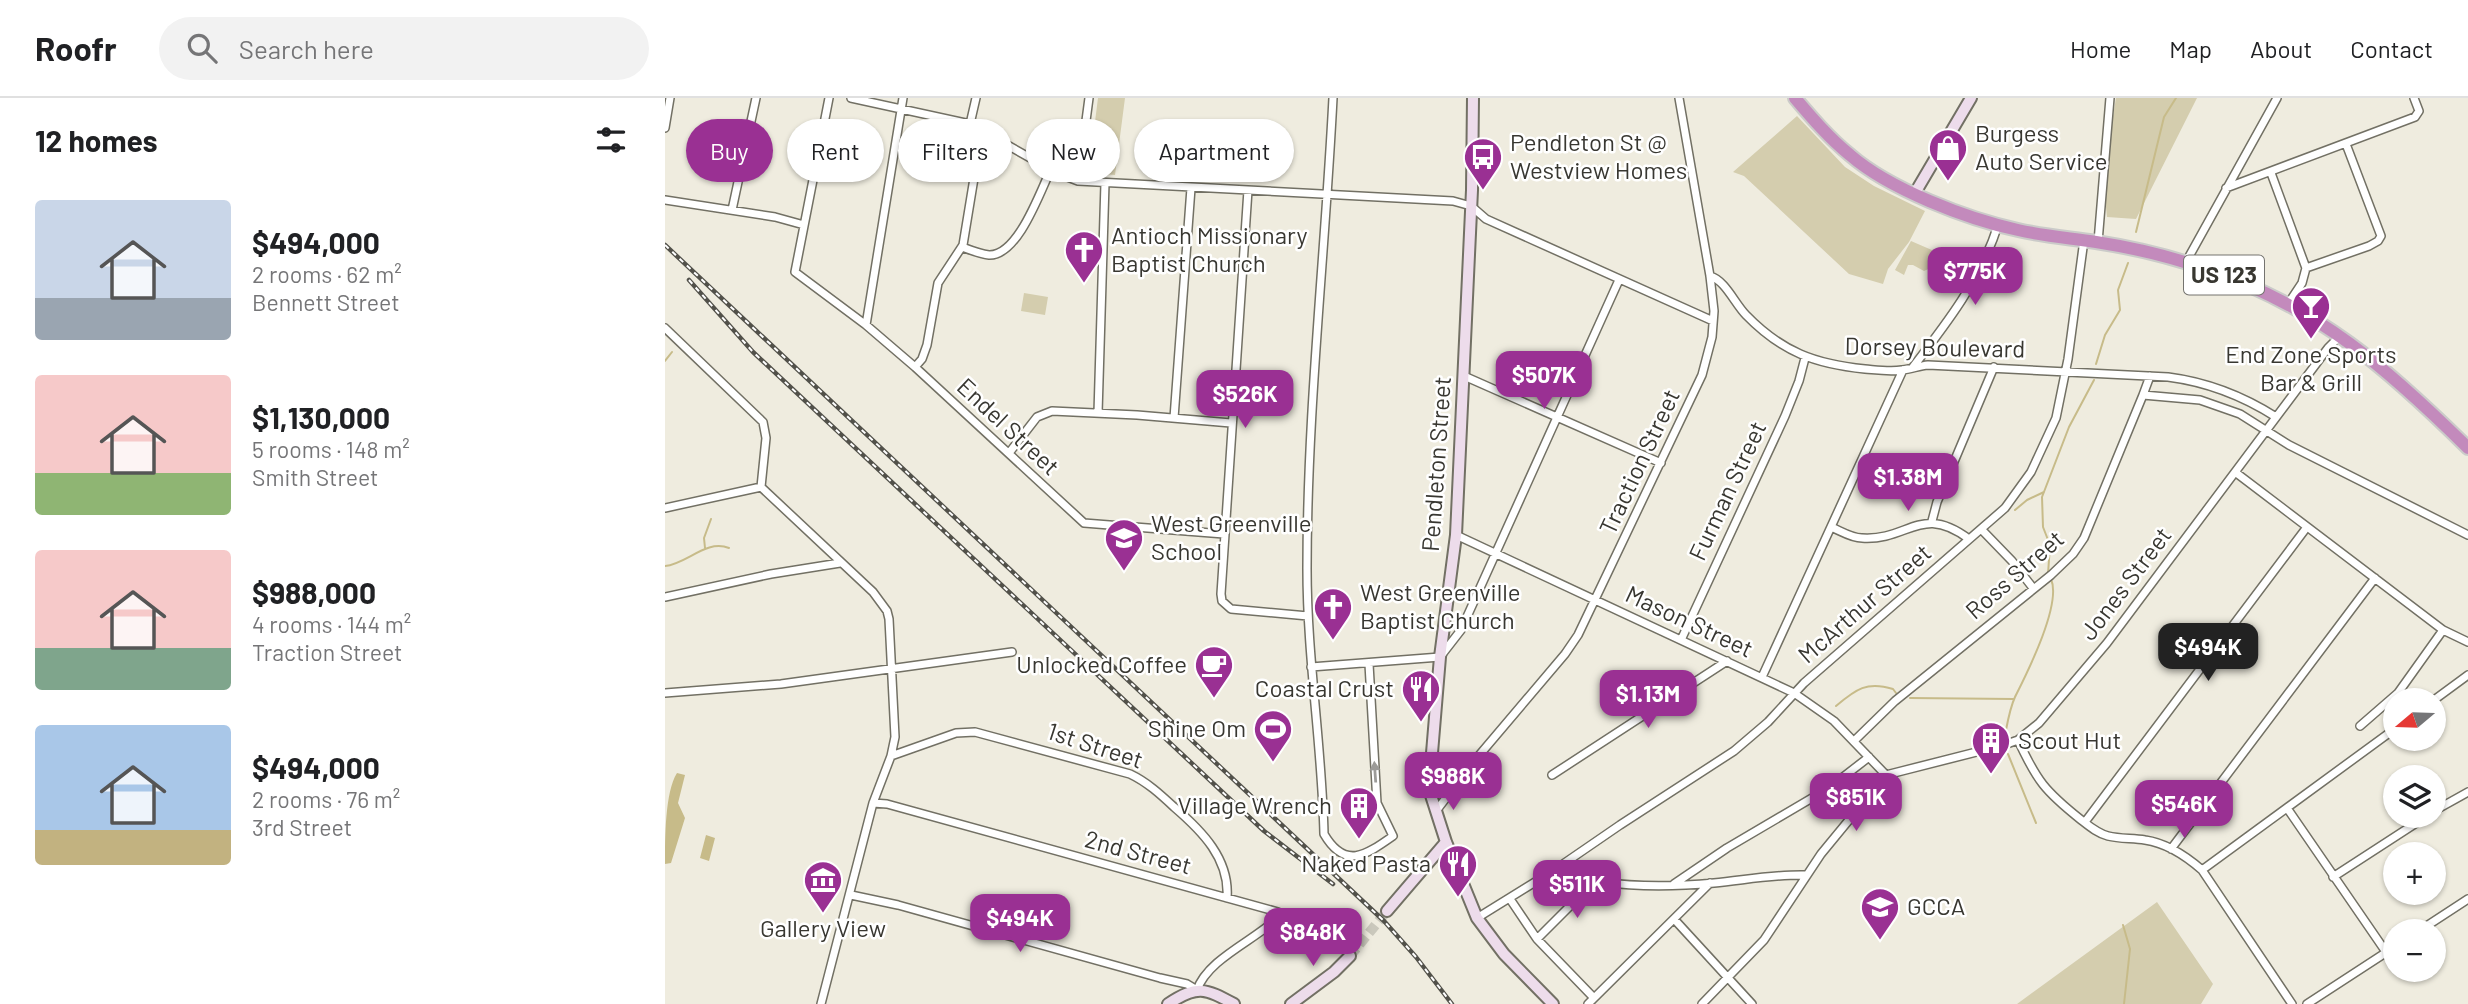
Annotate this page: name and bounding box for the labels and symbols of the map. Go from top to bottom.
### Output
place label: Burgess Auto Service [1975,118,2108,175]
place label: Pendleton St @ Westview Homes [1510,127,1687,184]
shop icon: Burgess Auto Service [1927,127,1969,182]
bus stop icon: Pendleton St @ Westview Homes [1462,136,1504,191]
place label: Antioch Missionary Baptist Church [1111,220,1308,277]
church icon: Antioch Missionary Baptist Church [1063,229,1105,284]
pin: $775K [1926,248,2024,307]
road number: US 123 [2184,256,2264,294]
bar icon: End Zone Sports Bar & Grill [2290,285,2332,340]
street label: Dorsey Boulevard [1844,330,2026,363]
place label: End Zone Sports Bar & Grill [2225,339,2397,396]
pin: $507K [1495,352,1593,411]
pin: $526K [1196,370,1294,430]
street label: Endel Street [952,371,1066,481]
street label: Pendleton Street [1415,375,1456,552]
street label: Traction Street [1592,384,1685,539]
street label: Furman Street [1682,416,1772,565]
pin: $1.38M [1851,454,1965,513]
place label: West Greenville School [1151,508,1312,565]
school or university icon: West Greenville School [1103,517,1145,572]
street label: Jones Street [2073,521,2177,645]
street label: Ross Street [1959,523,2069,624]
street label: McArthur Street [1792,537,1936,669]
place label: West Greenville Baptist Church [1360,577,1521,634]
street label: Mason Street [1621,578,1758,663]
church icon: West Greenville Baptist Church [1312,586,1354,641]
pin: $494K [2159,624,2257,683]
cafe icon: Unlocked Coffee [1193,644,1235,699]
place label: Unlocked Coffee [1016,649,1187,678]
restaurant icon: Coastal Crust [1400,668,1442,723]
pin: $1.13M [1591,670,1705,730]
place label: Coastal Crust [1255,673,1394,702]
north arrow [2383,688,2447,751]
sports icon: Shine Om [1252,708,1294,763]
place label: Shine Om [1148,713,1246,742]
street label: 1st Street [1044,715,1147,774]
building icon: Scout Hut [1970,720,2012,775]
place label: Scout Hut [2018,725,2121,754]
pin: $988K [1404,752,1502,812]
one-way arrow [1369,761,1380,783]
pin: $851K [1807,774,1905,833]
pin: $546K [2135,780,2233,840]
building icon: Village Wrench [1338,785,1380,840]
place label: Village Wrench [1178,790,1332,819]
street label: 2nd Street [1082,823,1195,880]
restaurant icon: Naked Pasta [1437,843,1479,898]
place label: Naked Pasta [1301,848,1431,877]
museum icon: Gallery View [802,859,844,914]
pin: $511K [1528,860,1626,920]
school or university icon: GCCA [1859,886,1901,941]
place label: GCCA [1907,891,1965,920]
pin: $494K [971,894,1069,954]
pin: $848K [1264,908,1362,968]
place label: Gallery View [760,913,886,942]

